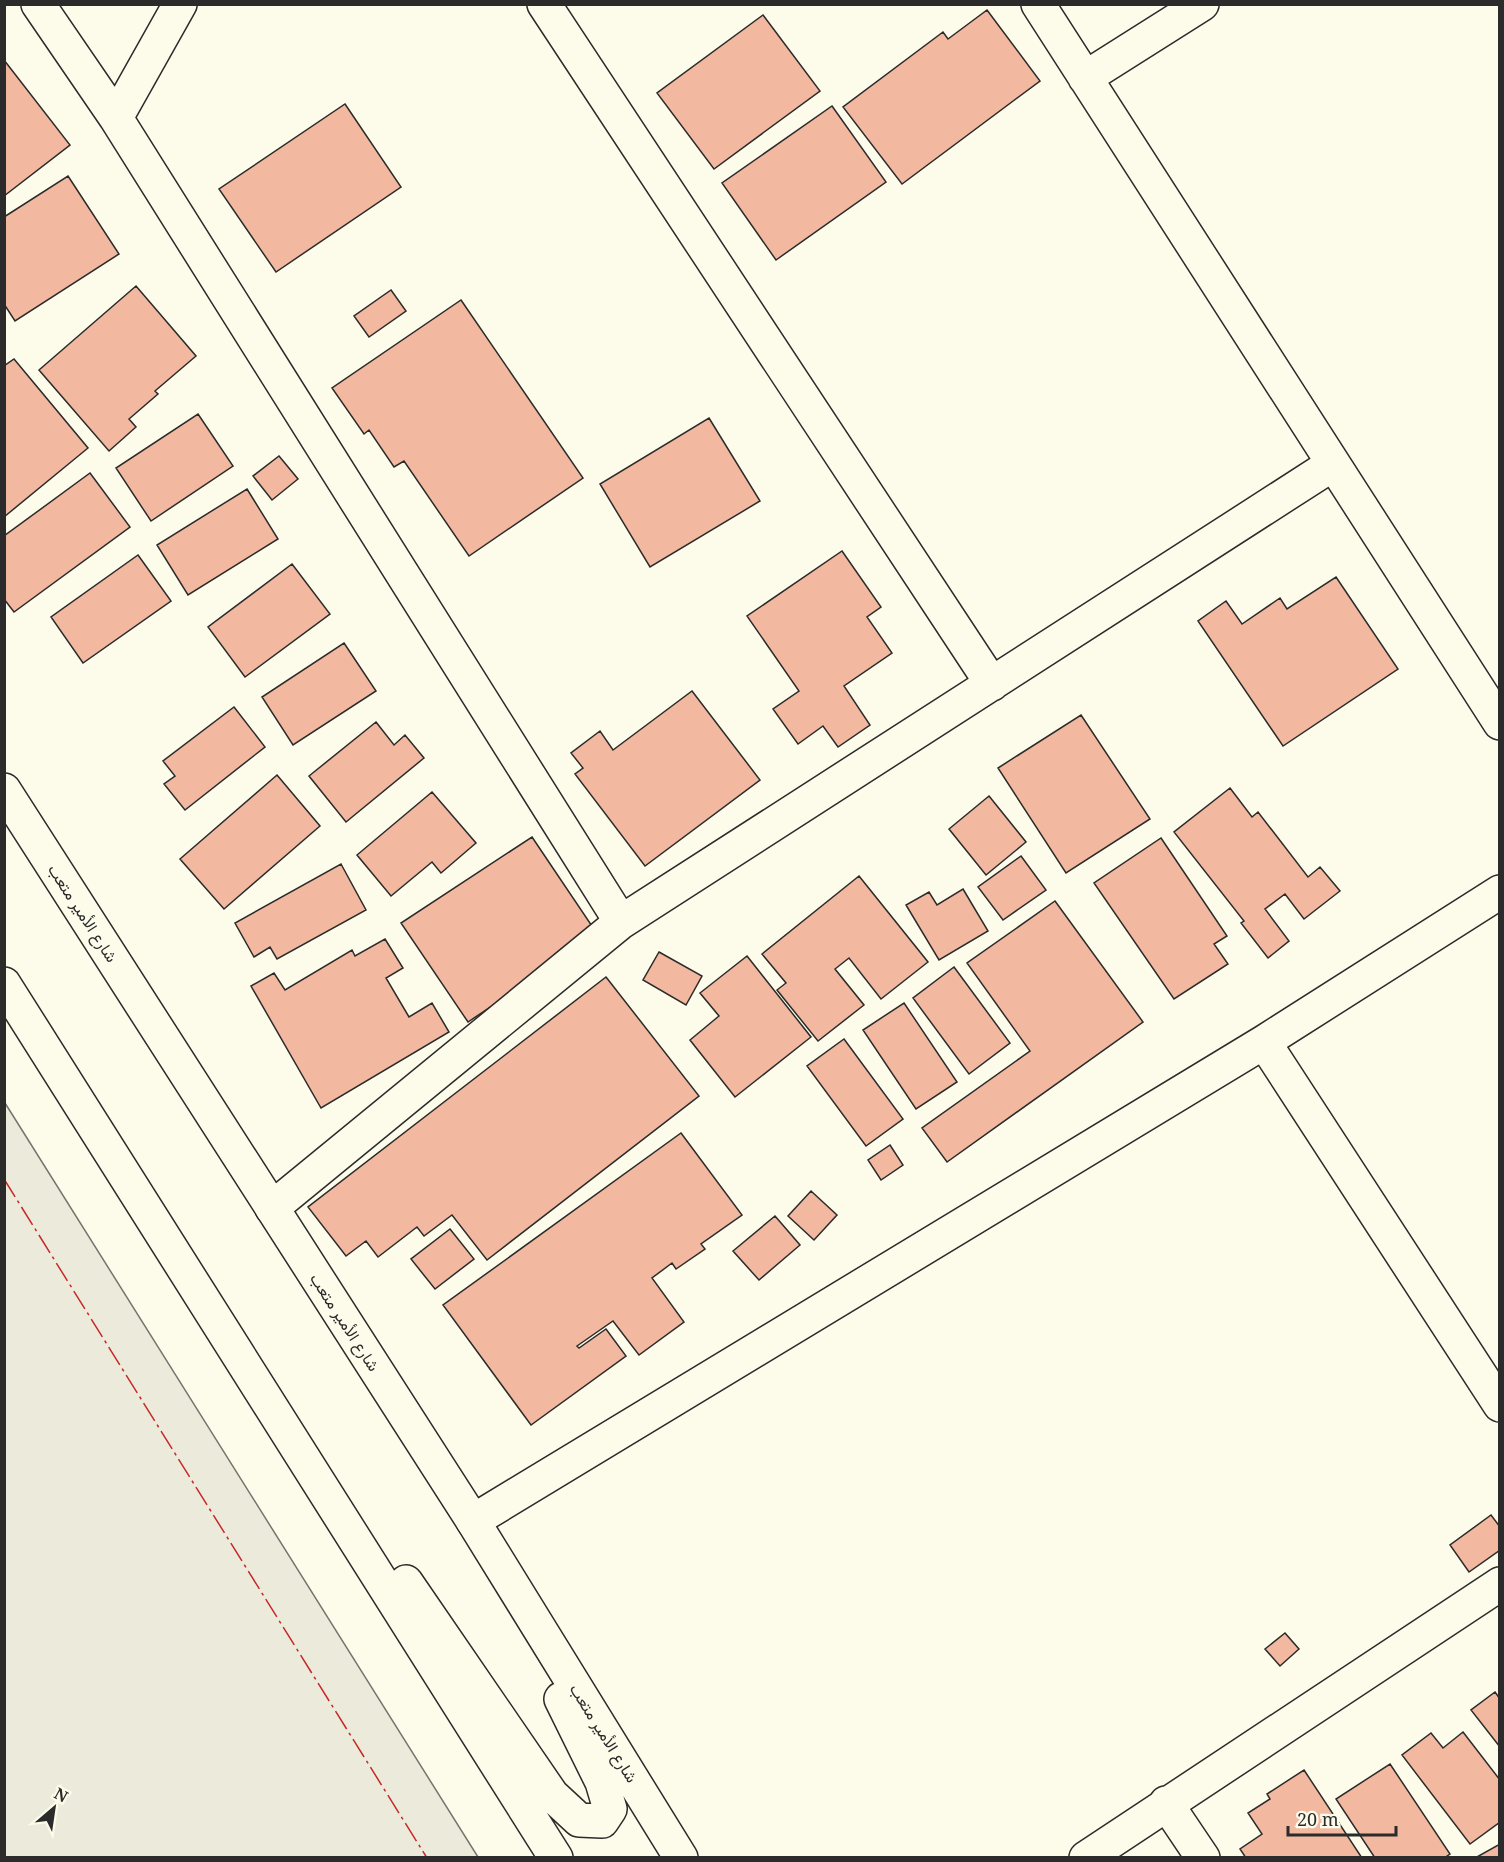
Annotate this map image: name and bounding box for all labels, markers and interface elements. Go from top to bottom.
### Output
street label: شارع الأمير متعب [42,860,123,967]
street label: شارع الأمير متعب [304,1269,385,1376]
street label: شارع الأمير متعب [564,1679,643,1787]
north arrow [24,1778,84,1838]
text: N [50,1782,72,1808]
scale bar [1288,1799,1396,1837]
text: 20 m [1297,1807,1339,1831]

